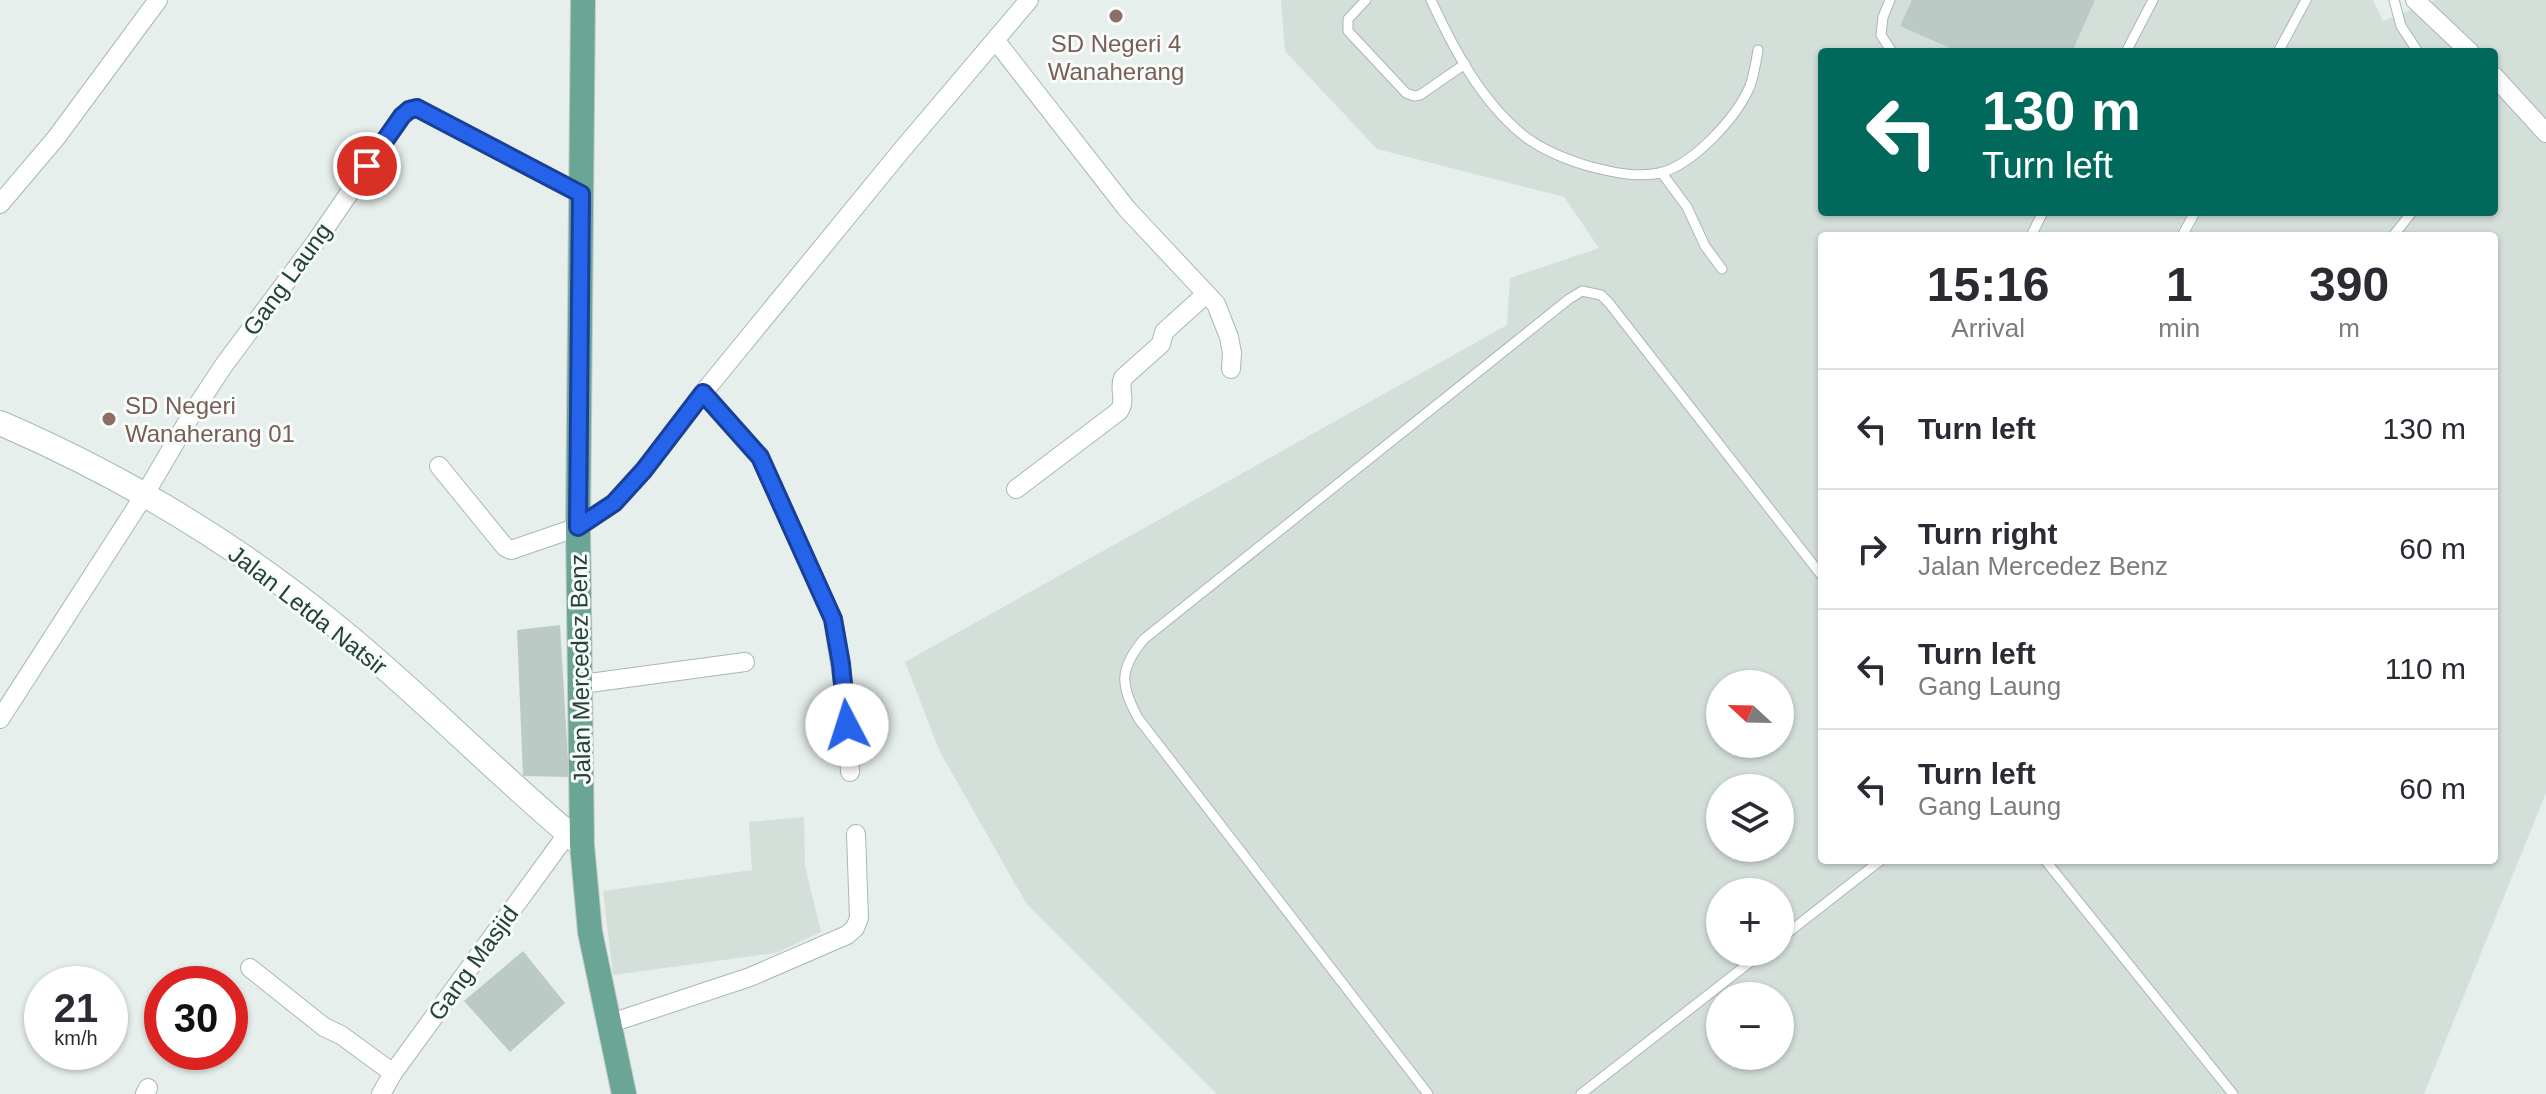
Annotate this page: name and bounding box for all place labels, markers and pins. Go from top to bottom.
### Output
marker: SD Negeri 4 Wanaherang [1107,7,1125,25]
place label: SD Negeri 4 Wanaherang [1048,30,1184,85]
pin [333,132,401,200]
place label: SD Negeri Wanaherang 01 [125,392,295,447]
marker: SD Negeri Wanaherang 01 [100,410,118,428]

